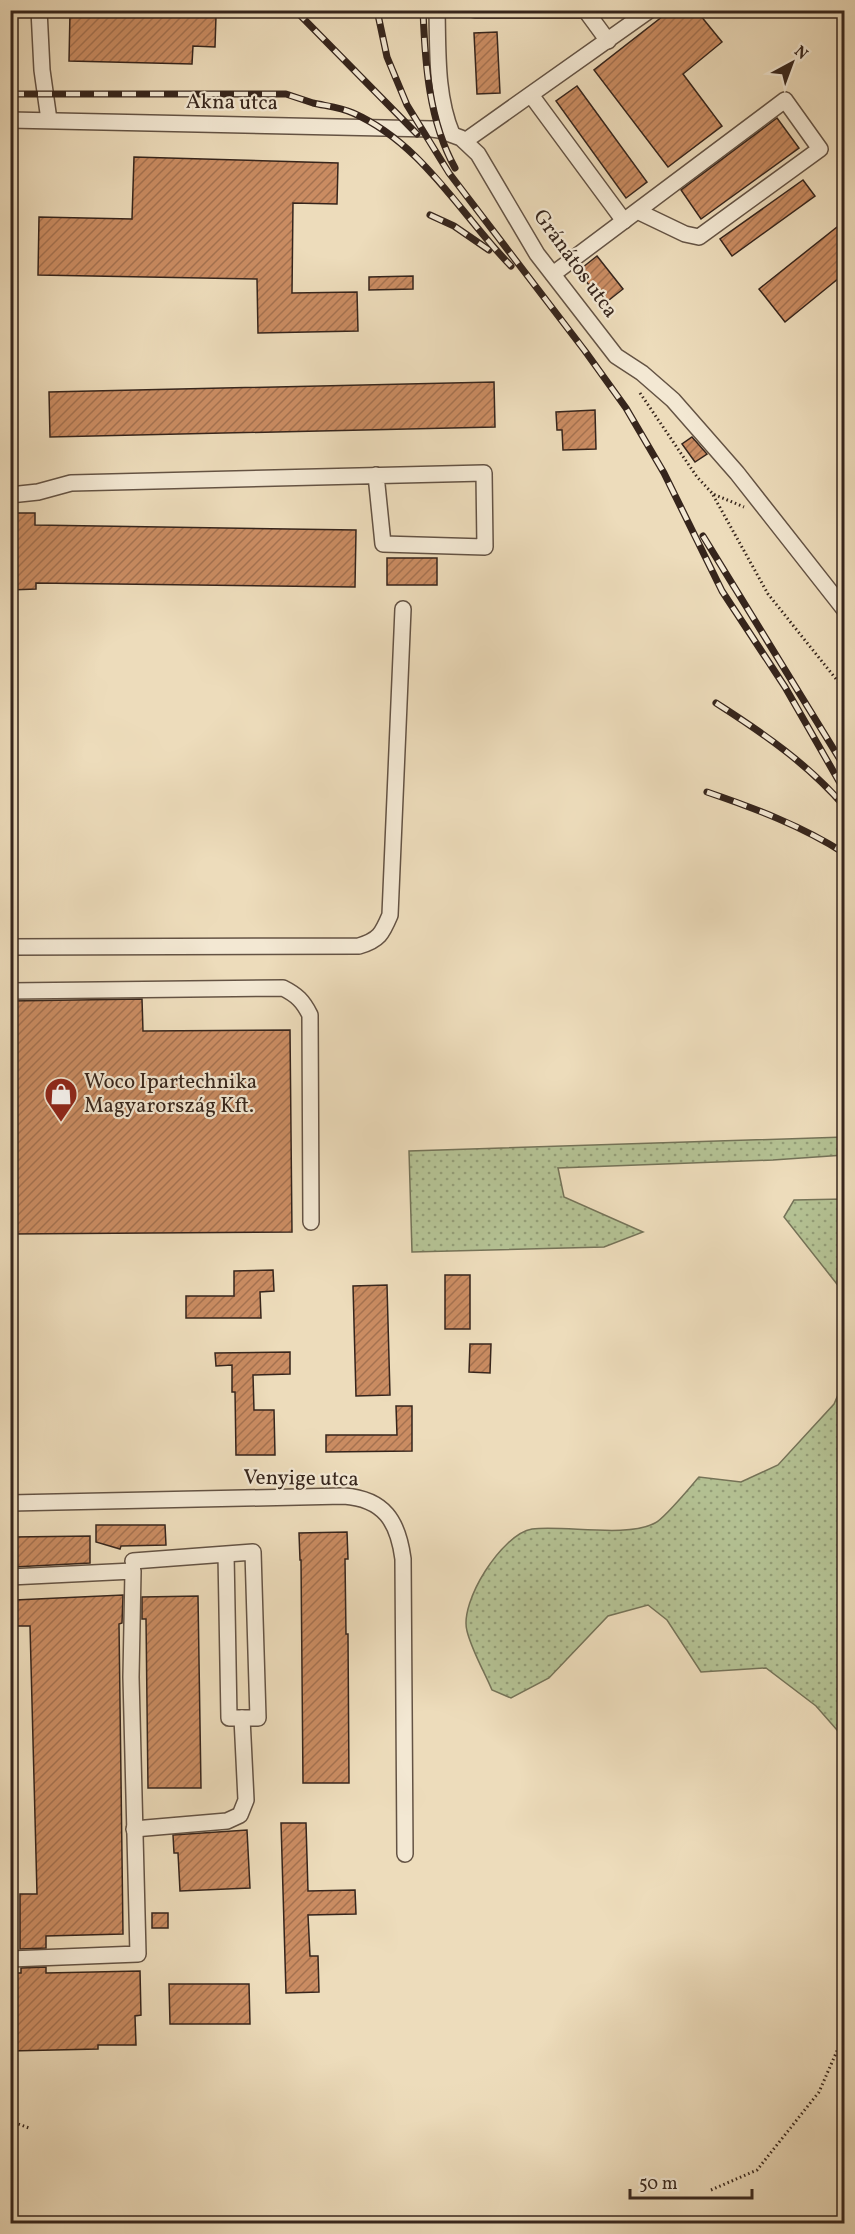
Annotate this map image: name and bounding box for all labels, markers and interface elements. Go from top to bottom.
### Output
north arrow [762,33,822,93]
text: N [789,41,812,66]
street label: Akna utca [186,88,278,118]
street label: Gránátos utca [526,204,624,324]
place label: Woco Ipartechnika Magyarország Kft. [84,1068,257,1121]
shop icon: Woco Ipartechnika Magyarország Kft. [43,1076,79,1123]
street label: Venyige utca [243,1463,359,1495]
scale bar [630,2162,752,2200]
text: 50 m [639,2172,678,2197]

